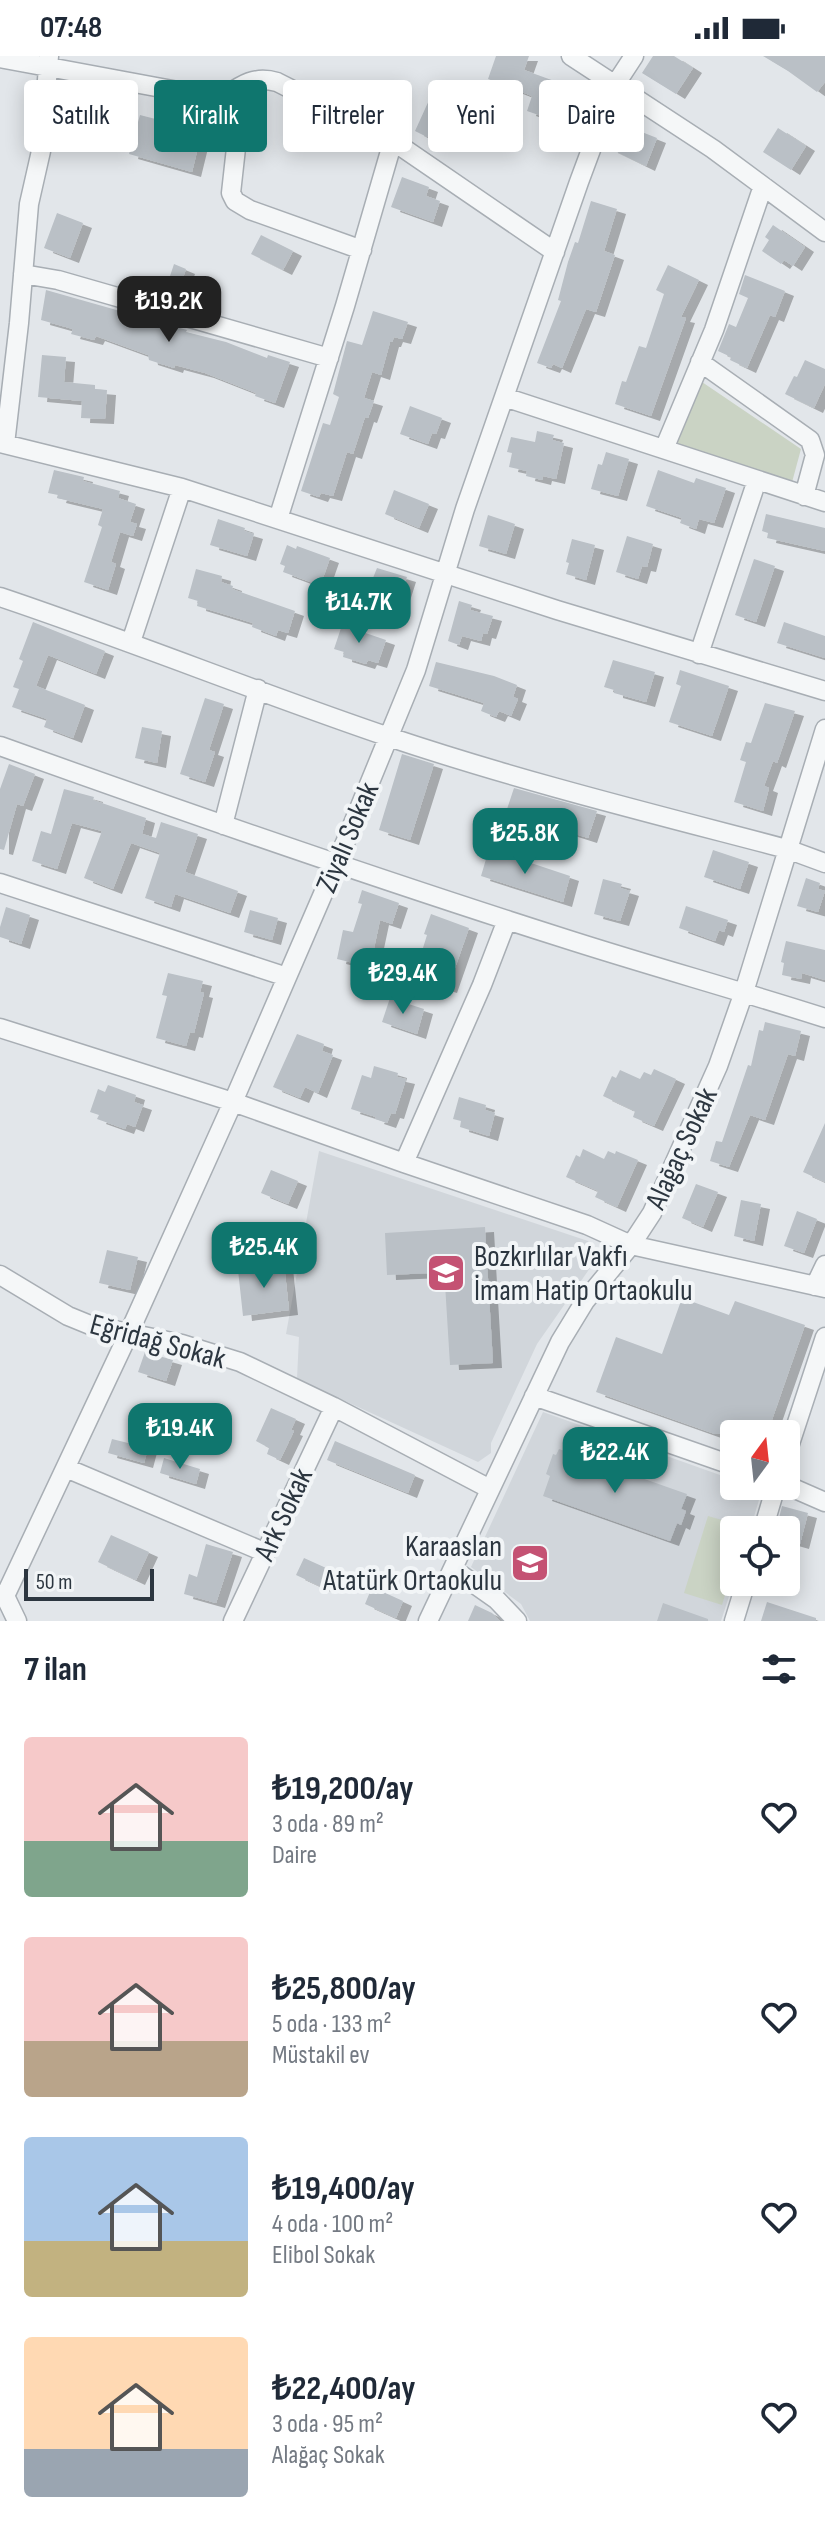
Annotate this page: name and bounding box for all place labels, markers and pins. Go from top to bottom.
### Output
pin: ₺19.2K [104,276,234,344]
pin: ₺14.7K [294,577,424,645]
pin: ₺25.8K [460,808,590,876]
pin: ₺29.4K [338,948,468,1016]
pin: ₺25.4K [199,1222,329,1290]
place label: Bozkırlılar Vakfı İmam Hatip Ortaokulu [474,1239,693,1309]
school or university icon: Bozkırlılar Vakfı İmam Hatip Ortaokulu [425,1252,467,1294]
pin: ₺19.4K [115,1403,245,1471]
pin: ₺22.4K [550,1427,680,1495]
place label: Karaaslan Atatürk Ortaokulu [322,1529,502,1599]
school or university icon: Karaaslan Atatürk Ortaokulu [509,1542,551,1584]

